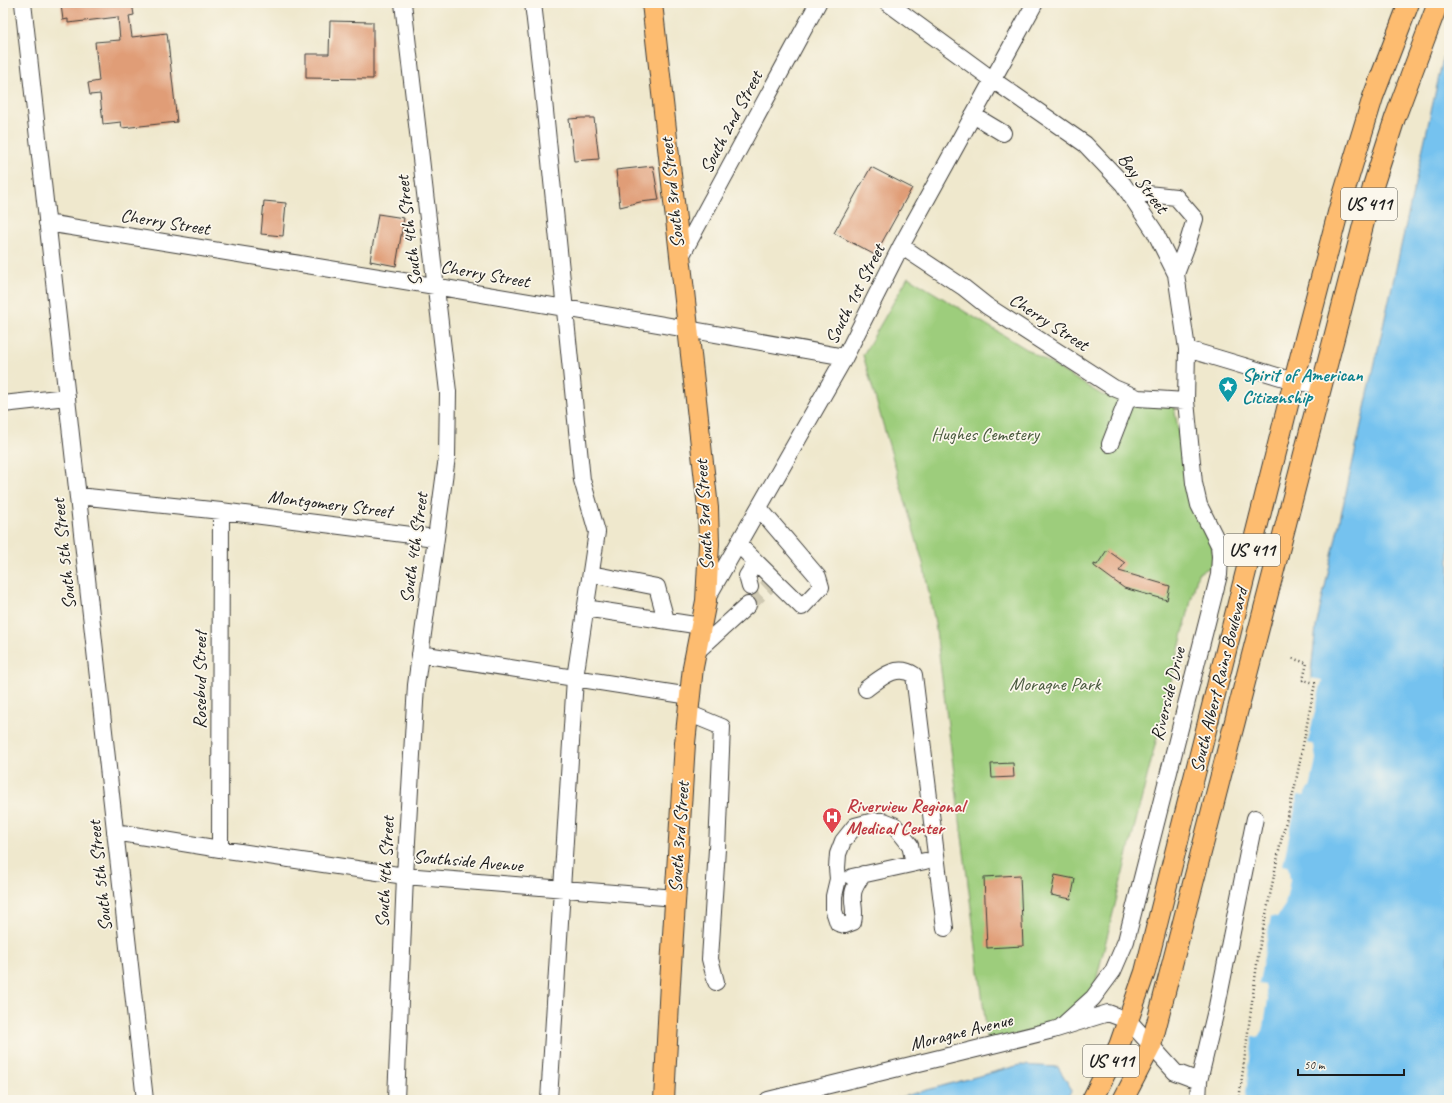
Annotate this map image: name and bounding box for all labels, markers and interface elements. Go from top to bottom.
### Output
street label: South 2nd Street [694,65,769,177]
street label: South 3rd Street [654,135,690,249]
street label: Bay Street [1112,148,1175,219]
street label: South 4th Street [390,173,428,288]
road number: US 411 [1341,188,1397,220]
street label: Cherry Street [119,203,213,241]
street label: South 1st Street [820,238,891,348]
street label: Cherry Street [439,254,533,294]
street label: Cherry Street [1005,288,1095,357]
place label: Spirit of American Citizenship [1242,363,1363,409]
place icon: Spirit of American Citizenship [1217,375,1239,403]
park label: Hughes Cemetery [931,422,1041,446]
street label: South 3rd Street [689,457,719,571]
street label: Montgomery Street [267,484,396,524]
street label: South 4th Street [394,489,434,605]
street label: South 5th Street [46,496,82,611]
road number: US 411 [1224,534,1280,566]
street label: South Albert Rains Boulevard [1184,583,1254,775]
street label: Rosebud Street [188,628,212,729]
street label: Riverside Drive [1145,643,1192,743]
park label: Moragne Park [1009,672,1102,696]
street label: South 3rd Street [663,779,695,893]
place label: Riverview Regional Medical Center [846,794,968,840]
hospital icon: Riverview Regional Medical Center [821,806,843,834]
street label: South 4th Street [370,814,400,928]
street label: South 5th Street [82,818,118,933]
street label: Southside Avenue [412,844,526,878]
street label: Moragne Avenue [907,1007,1016,1056]
road number: US 411 [1083,1045,1139,1077]
scale bar [1298,1051,1404,1077]
text: 50 m [1304,1057,1326,1073]

